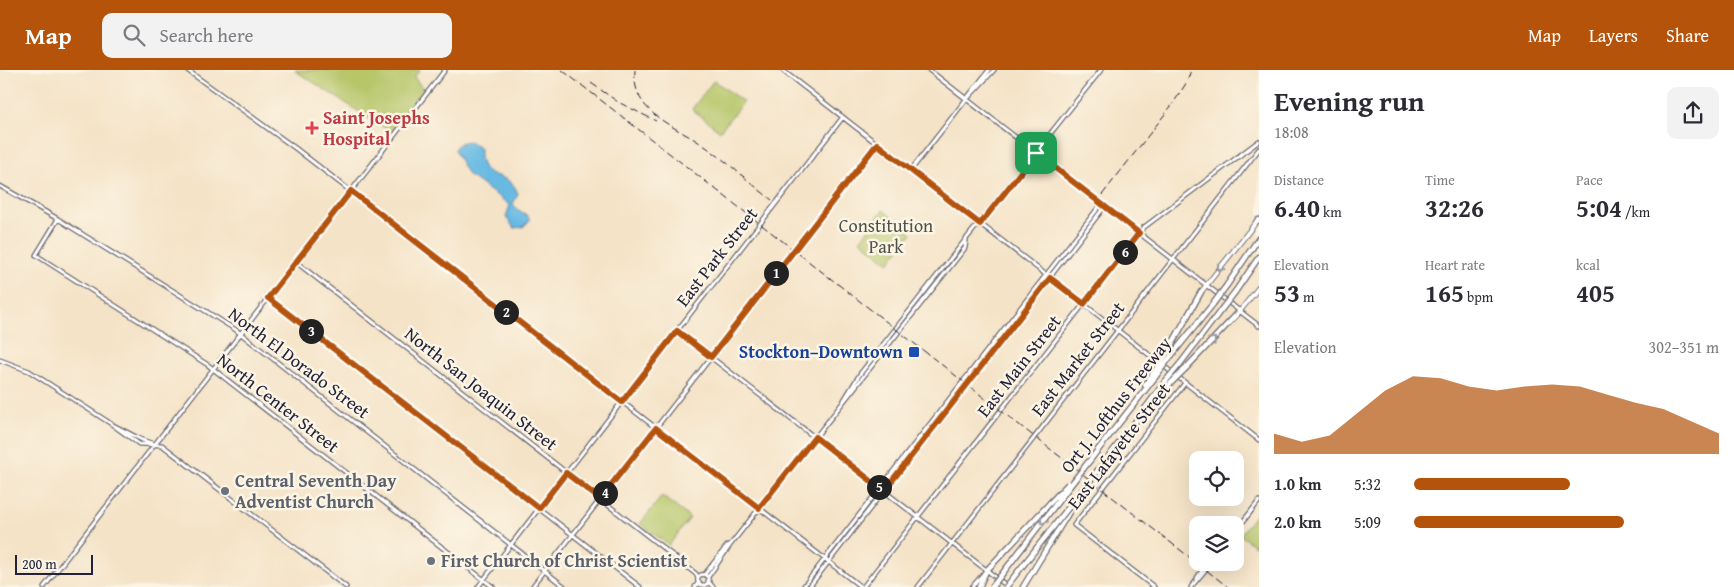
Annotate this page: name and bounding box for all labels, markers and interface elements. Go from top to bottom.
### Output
search box [102,13,452,58]
text: Map [25,18,72,53]
icon: search [120,21,148,49]
text: Search here [160,21,253,49]
text: Map [1528,22,1561,49]
text: Layers [1589,22,1638,49]
text: Share [1666,22,1709,49]
text: Evening run [1274,80,1425,121]
button: share [1667,87,1719,139]
place label: Saint Josephs Hospital [323,104,430,152]
text: 18:08 [1274,120,1309,144]
marker: Saint Josephs Hospital [305,121,319,135]
pin [1015,132,1057,174]
icon: arrive [1022,139,1050,167]
text: Distance [1274,170,1324,190]
text: Time [1425,170,1455,190]
text: Pace [1576,170,1603,190]
text: 6.40 [1274,190,1320,226]
text: 32:26 [1425,190,1484,226]
text: 5:04 [1576,190,1622,226]
street label: East Park Street [669,201,764,312]
text: km [1320,202,1342,222]
text: /km [1622,202,1650,222]
park label: Constitution Park [839,212,933,260]
pin: 6 [1112,240,1138,264]
text: 6 [1122,242,1129,262]
text: Elevation [1274,255,1329,275]
text: Heart rate [1425,255,1485,275]
text: kcal [1576,255,1600,275]
pin: 1 [764,260,788,286]
one-way arrow [1218,262,1226,271]
text: 1 [773,263,780,283]
text: 53 [1274,275,1300,311]
text: 165 [1425,275,1464,311]
text: 405 [1576,275,1615,311]
text: m [1300,287,1314,307]
text: bpm [1464,287,1493,307]
street label: East Market Street [1024,295,1131,422]
street label: North El Dorado Street [223,300,376,425]
pin: 2 [494,300,518,324]
text: 2 [503,302,510,322]
street label: East Main Street [970,308,1068,422]
pin: 3 [298,318,324,344]
street label: North San Joaquin Street [399,320,564,457]
text: 3 [308,321,315,341]
street label: Ort J. Lofthus Freeway [1054,331,1178,479]
text: Elevation [1274,335,1337,359]
text: 302–351 m [1649,335,1719,359]
one-way arrow [1207,336,1216,345]
place label: Stockton–Downtown [739,338,903,365]
marker: Stockton–Downtown [907,345,921,359]
street label: North Center Street [211,346,346,459]
street label: East Lafayette Street [1060,376,1177,515]
map controls [1189,451,1244,571]
button: locate [1189,451,1244,506]
place label: Central Seventh Day Adventist Church [235,467,397,515]
text: 1.0 km [1274,472,1321,496]
text: 5:32 [1354,472,1381,496]
pin: 5 [866,474,892,500]
text: 5 [876,477,883,497]
pin: 4 [592,480,618,506]
text: 4 [602,483,609,503]
marker: Central Seventh Day Adventist Church [219,485,231,497]
text: 2.0 km [1274,510,1321,534]
text: 5:09 [1354,510,1381,534]
one-way arrow [1039,516,1048,525]
button: layers [1189,516,1244,571]
place label: First Church of Christ Scientist [441,547,687,574]
scale bar [15,552,92,575]
text: 200 m [22,554,57,574]
marker: First Church of Christ Scientist [425,555,437,567]

